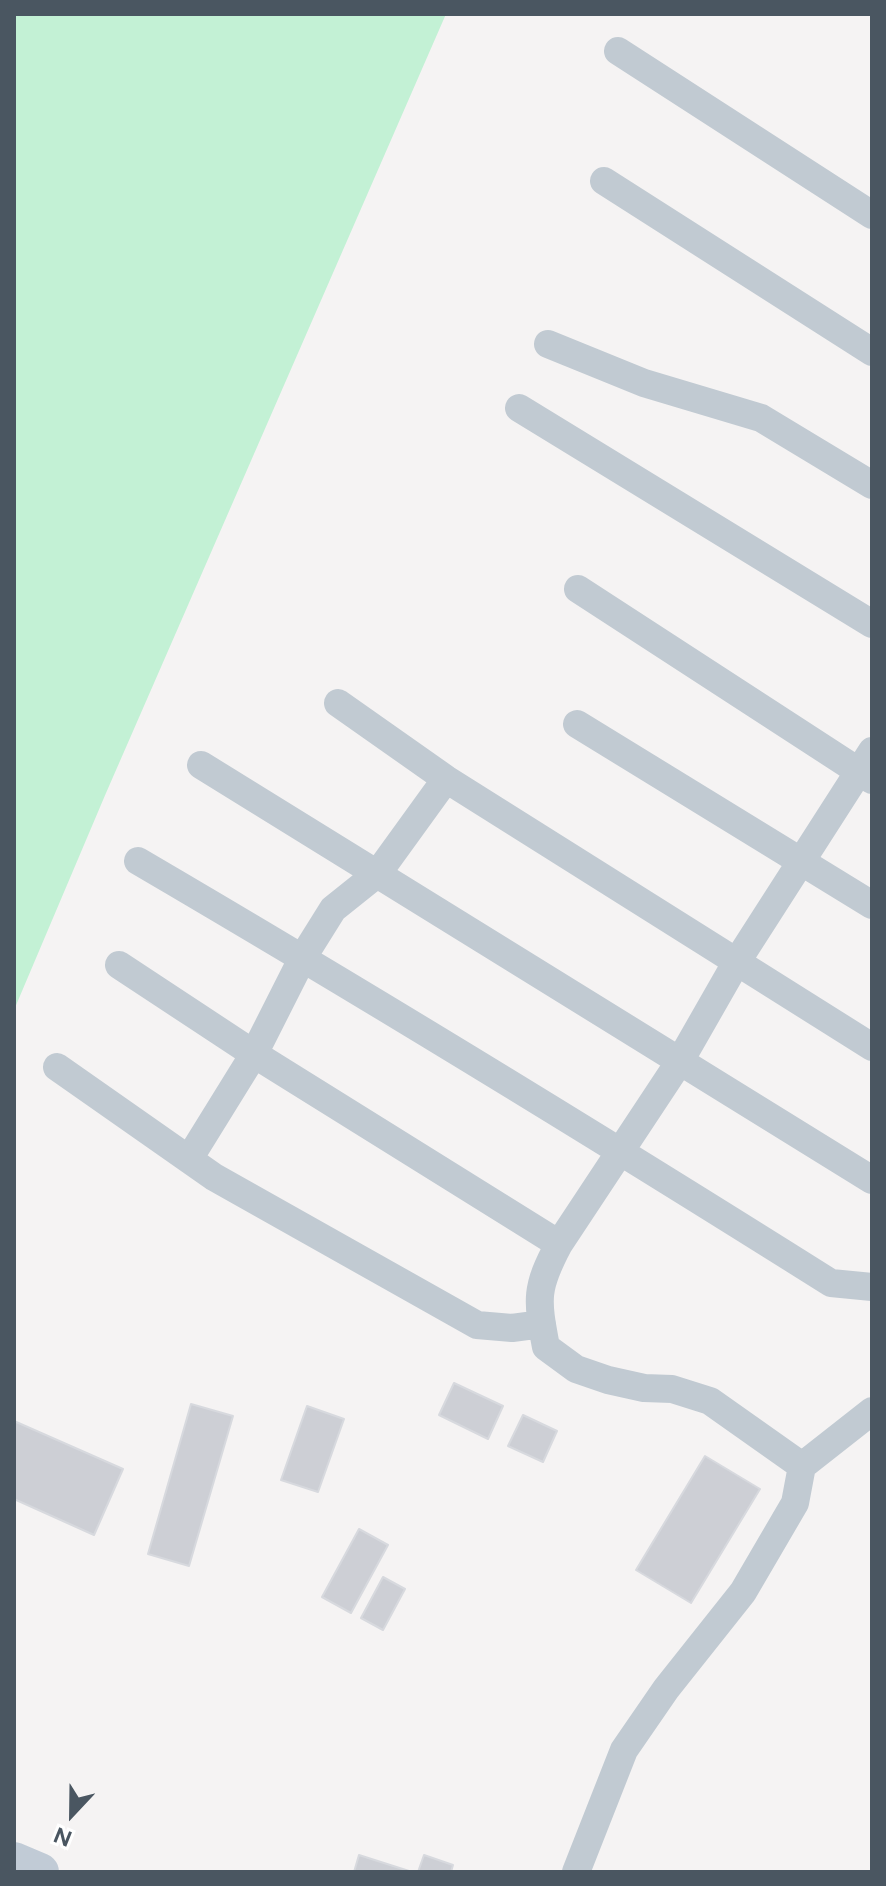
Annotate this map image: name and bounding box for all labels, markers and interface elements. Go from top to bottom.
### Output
north arrow [32,1774,112,1854]
text: N [50,1821,76,1852]

